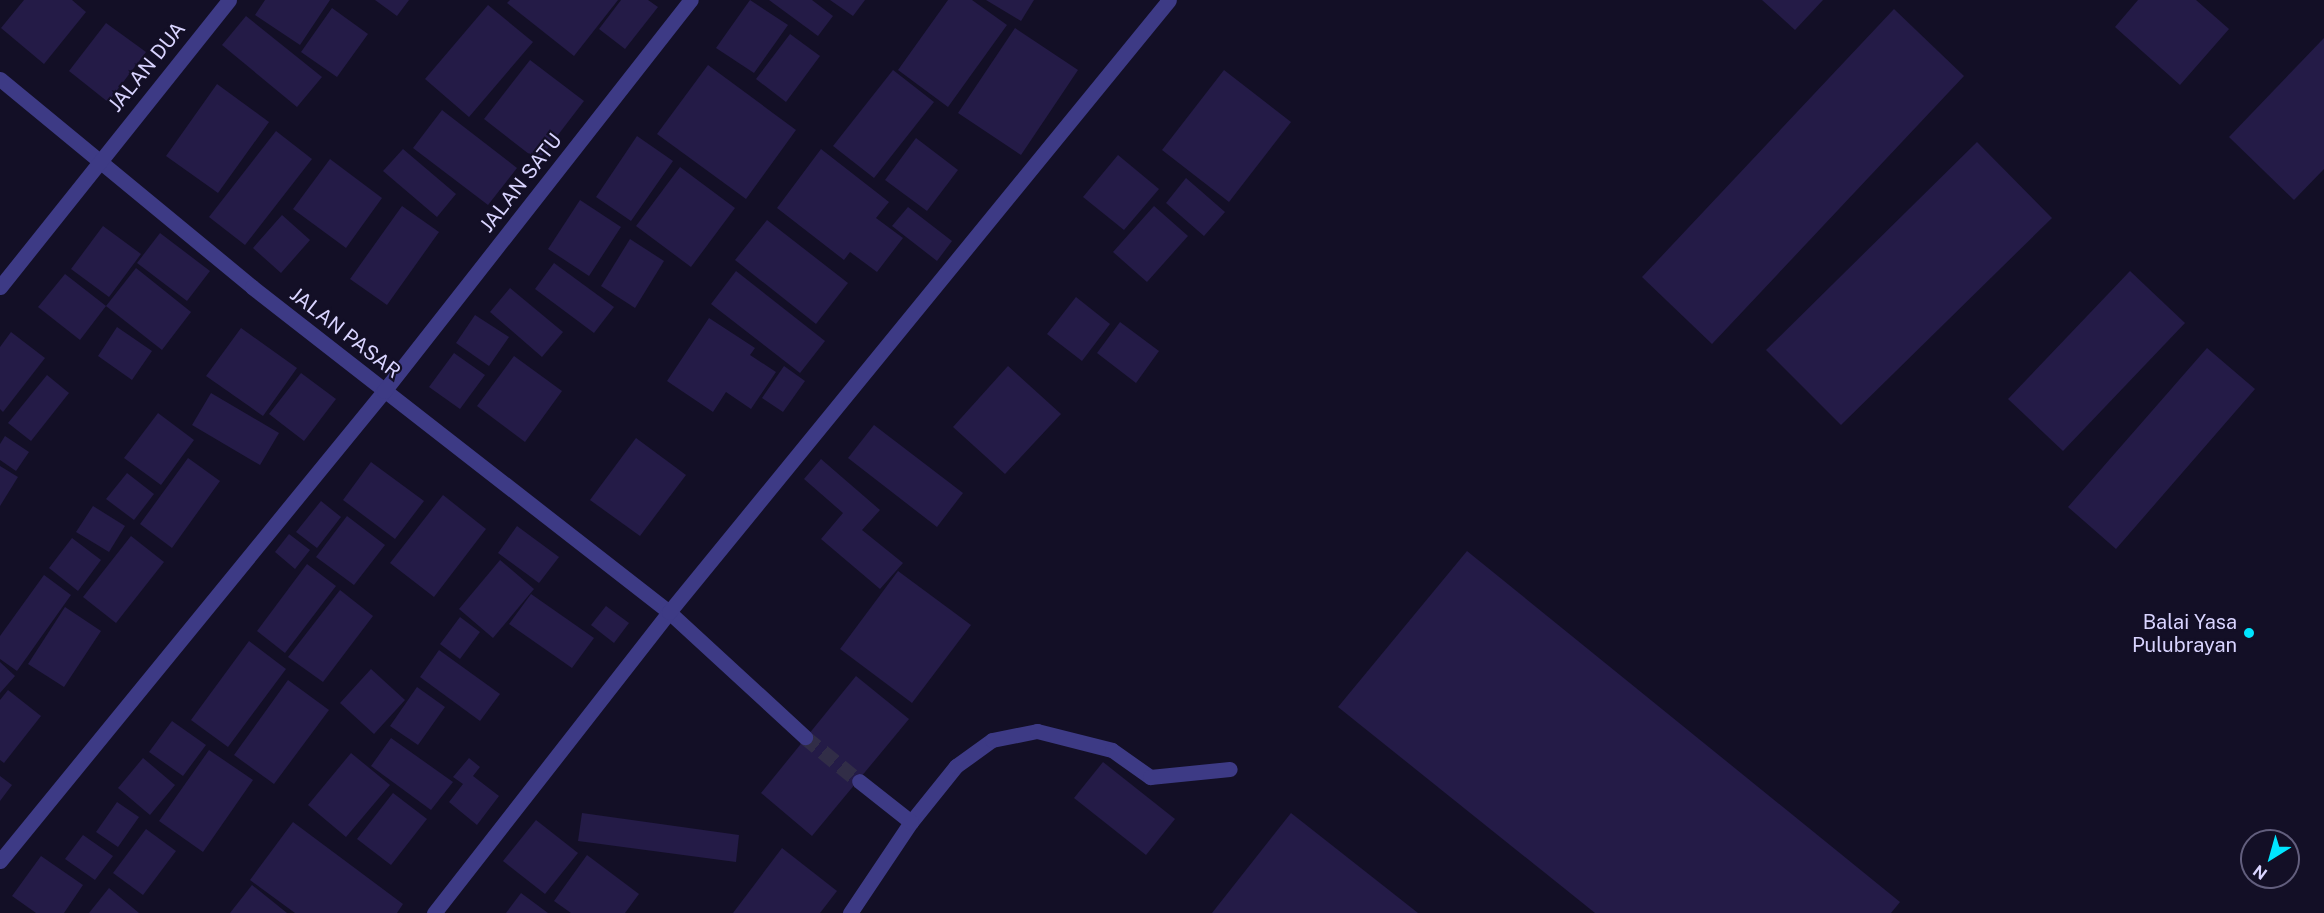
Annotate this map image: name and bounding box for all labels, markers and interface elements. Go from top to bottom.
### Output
street label: JALAN DUA [103,17,191,117]
street label: JALAN SATU [475,129,567,237]
street label: JALAN PASAR [285,282,405,384]
place label: Balai Yasa Pulubrayan [2132,610,2237,657]
marker: Balai Yasa Pulubrayan [2242,626,2256,640]
north arrow [2240,829,2300,889]
text: N [2249,861,2271,884]

